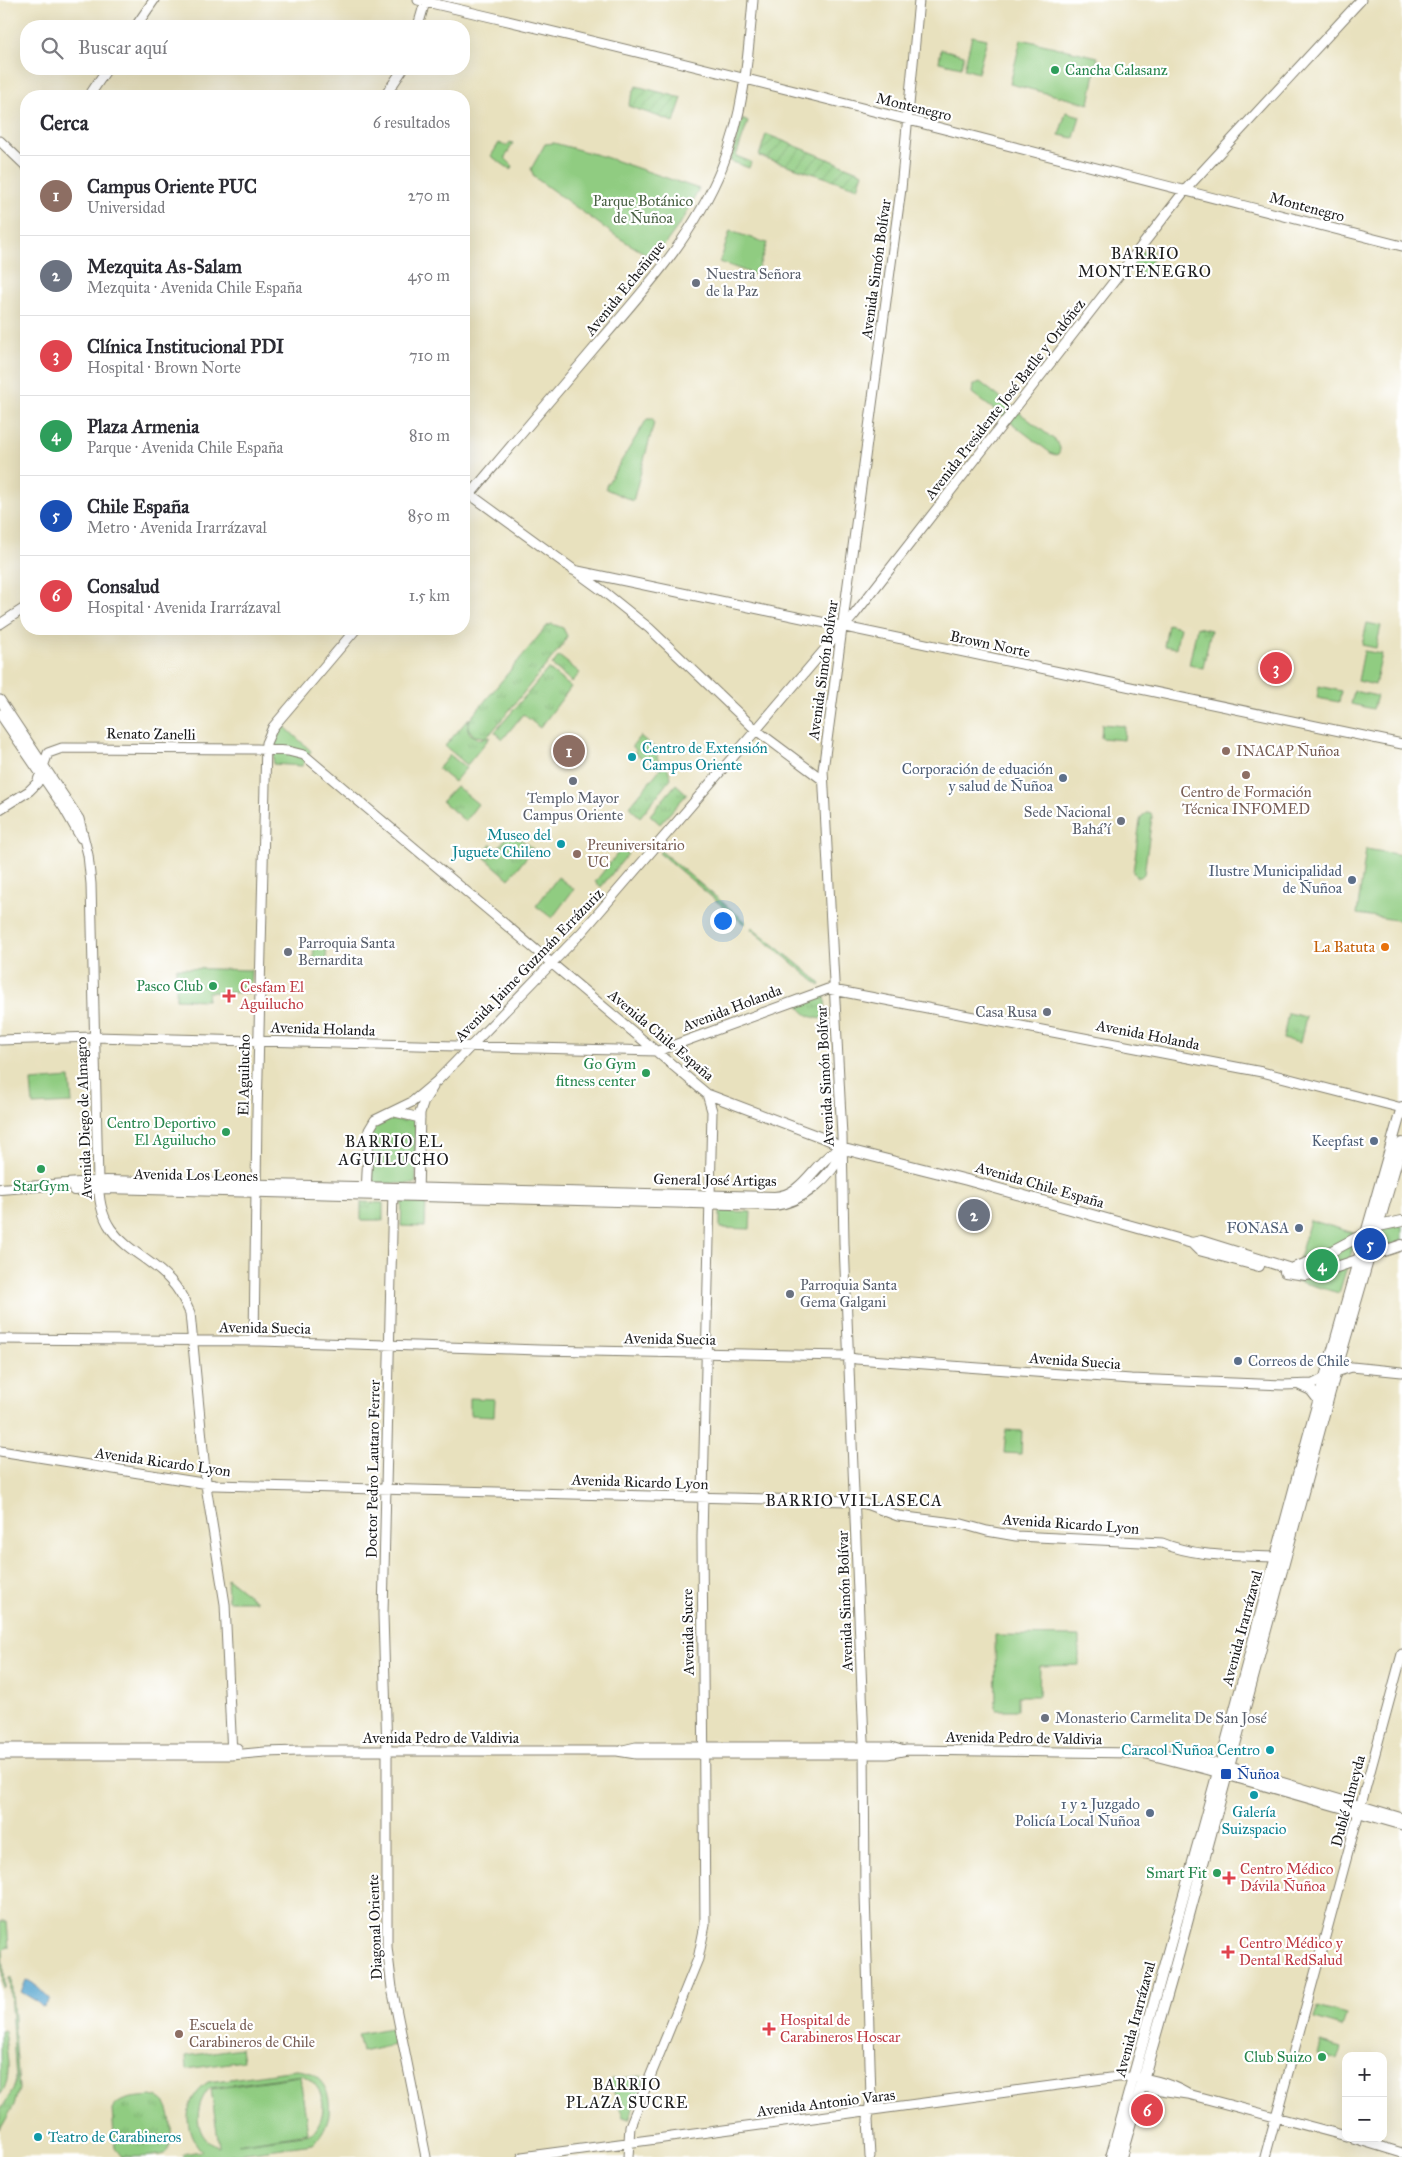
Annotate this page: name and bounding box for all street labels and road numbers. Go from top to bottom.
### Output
street label: Montenegro [874,89,954,125]
street label: Montenegro [1267,188,1347,226]
street label: Avenida Simón Bolívar [857,198,895,341]
street label: Avenida Echeñique [580,237,670,341]
street label: Avenida Presidente José Batlle y Ordóñez [920,295,1090,504]
street label: Avenida Simón Bolívar [804,599,842,742]
street label: Brown Norte [948,627,1032,661]
street label: Renato Zanelli [106,724,196,744]
street label: Avenida Jaime Guzmán Errázuriz [450,884,608,1047]
street label: Avenida Holanda [679,981,785,1036]
street label: Avenida Chile España [604,985,718,1085]
street label: Avenida Simón Bolívar [812,1005,838,1148]
street label: Avenida Holanda [1094,1016,1202,1054]
street label: Avenida Holanda [269,1018,376,1040]
street label: El Aguilucho [234,1034,254,1116]
street label: Avenida Diego de Almagro [72,1036,96,1200]
street label: Avenida Chile España [973,1158,1107,1212]
street label: Avenida Los Leones [133,1165,258,1185]
street label: General José Artigas [653,1170,777,1191]
street label: Avenida Suecia [218,1318,312,1338]
street label: Avenida Suecia [623,1329,717,1349]
street label: Avenida Suecia [1028,1349,1122,1373]
street label: Doctor Pedro Lautaro Ferrer [362,1379,384,1558]
street label: Avenida Ricardo Lyon [93,1443,232,1480]
street label: Avenida Ricardo Lyon [570,1471,709,1493]
street label: Avenida Ricardo Lyon [1001,1510,1140,1538]
street label: Avenida Simón Bolívar [834,1530,856,1673]
street label: Avenida Irarrázaval [1218,1567,1266,1689]
street label: Avenida Sucre [678,1588,698,1677]
street label: Avenida Pedro de Valdivia [945,1728,1103,1748]
street label: Avenida Pedro de Valdivia [362,1729,520,1747]
street label: Dublé Almeyda [1327,1753,1369,1849]
street label: Diagonal Oriente [364,1874,386,1980]
street label: Avenida Irarrázaval [1111,1958,1159,2080]
street label: Avenida Antonio Varas [755,2086,896,2121]

